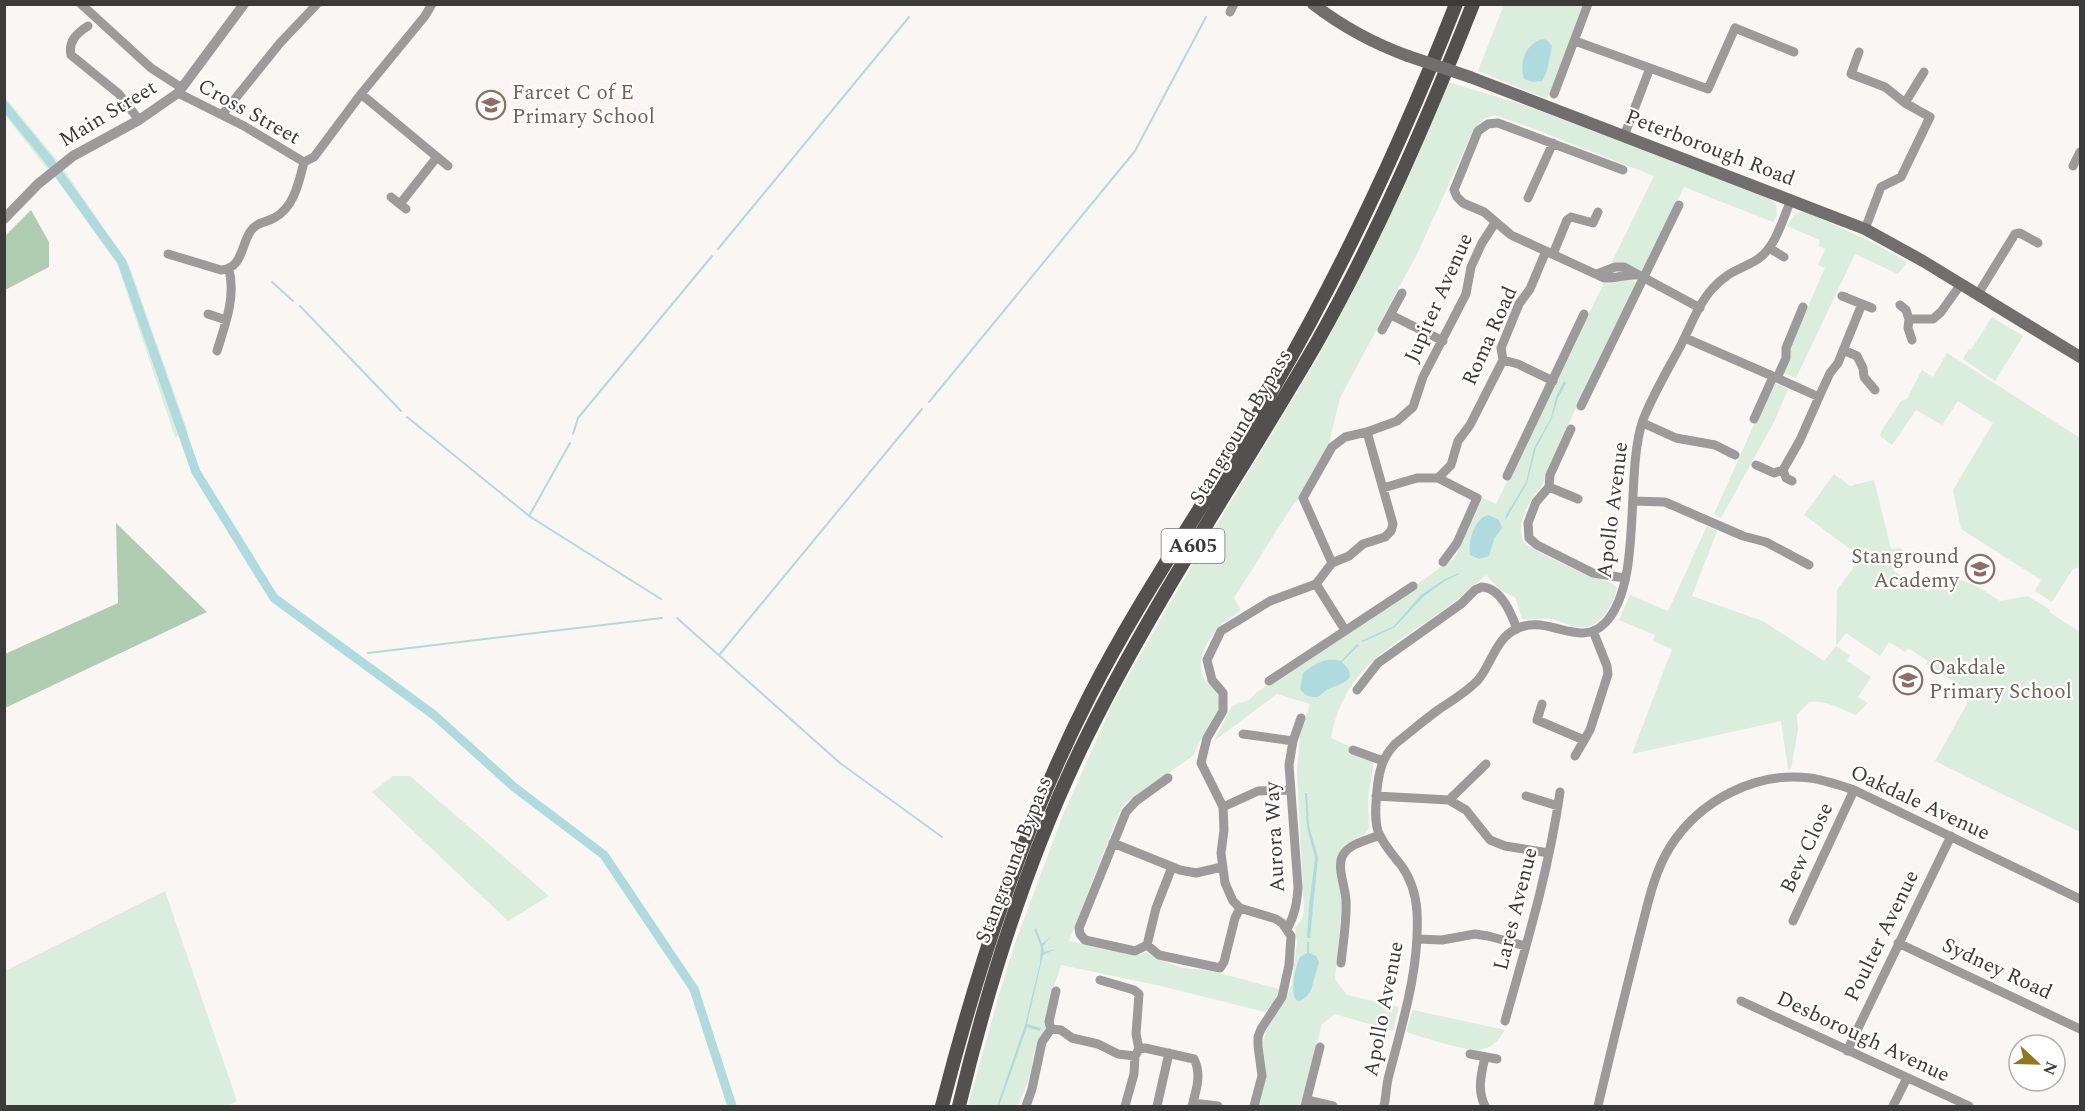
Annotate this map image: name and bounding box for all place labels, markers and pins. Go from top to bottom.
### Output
place label: Farcet C of E Primary School [512,77,655,133]
school or university icon: Farcet C of E Primary School [475,89,507,121]
place label: Stanground Academy [1851,541,1960,597]
school or university icon: Stanground Academy [1964,553,1996,585]
place label: Oakdale Primary School [1929,652,2072,708]
school or university icon: Oakdale Primary School [1892,664,1924,696]

